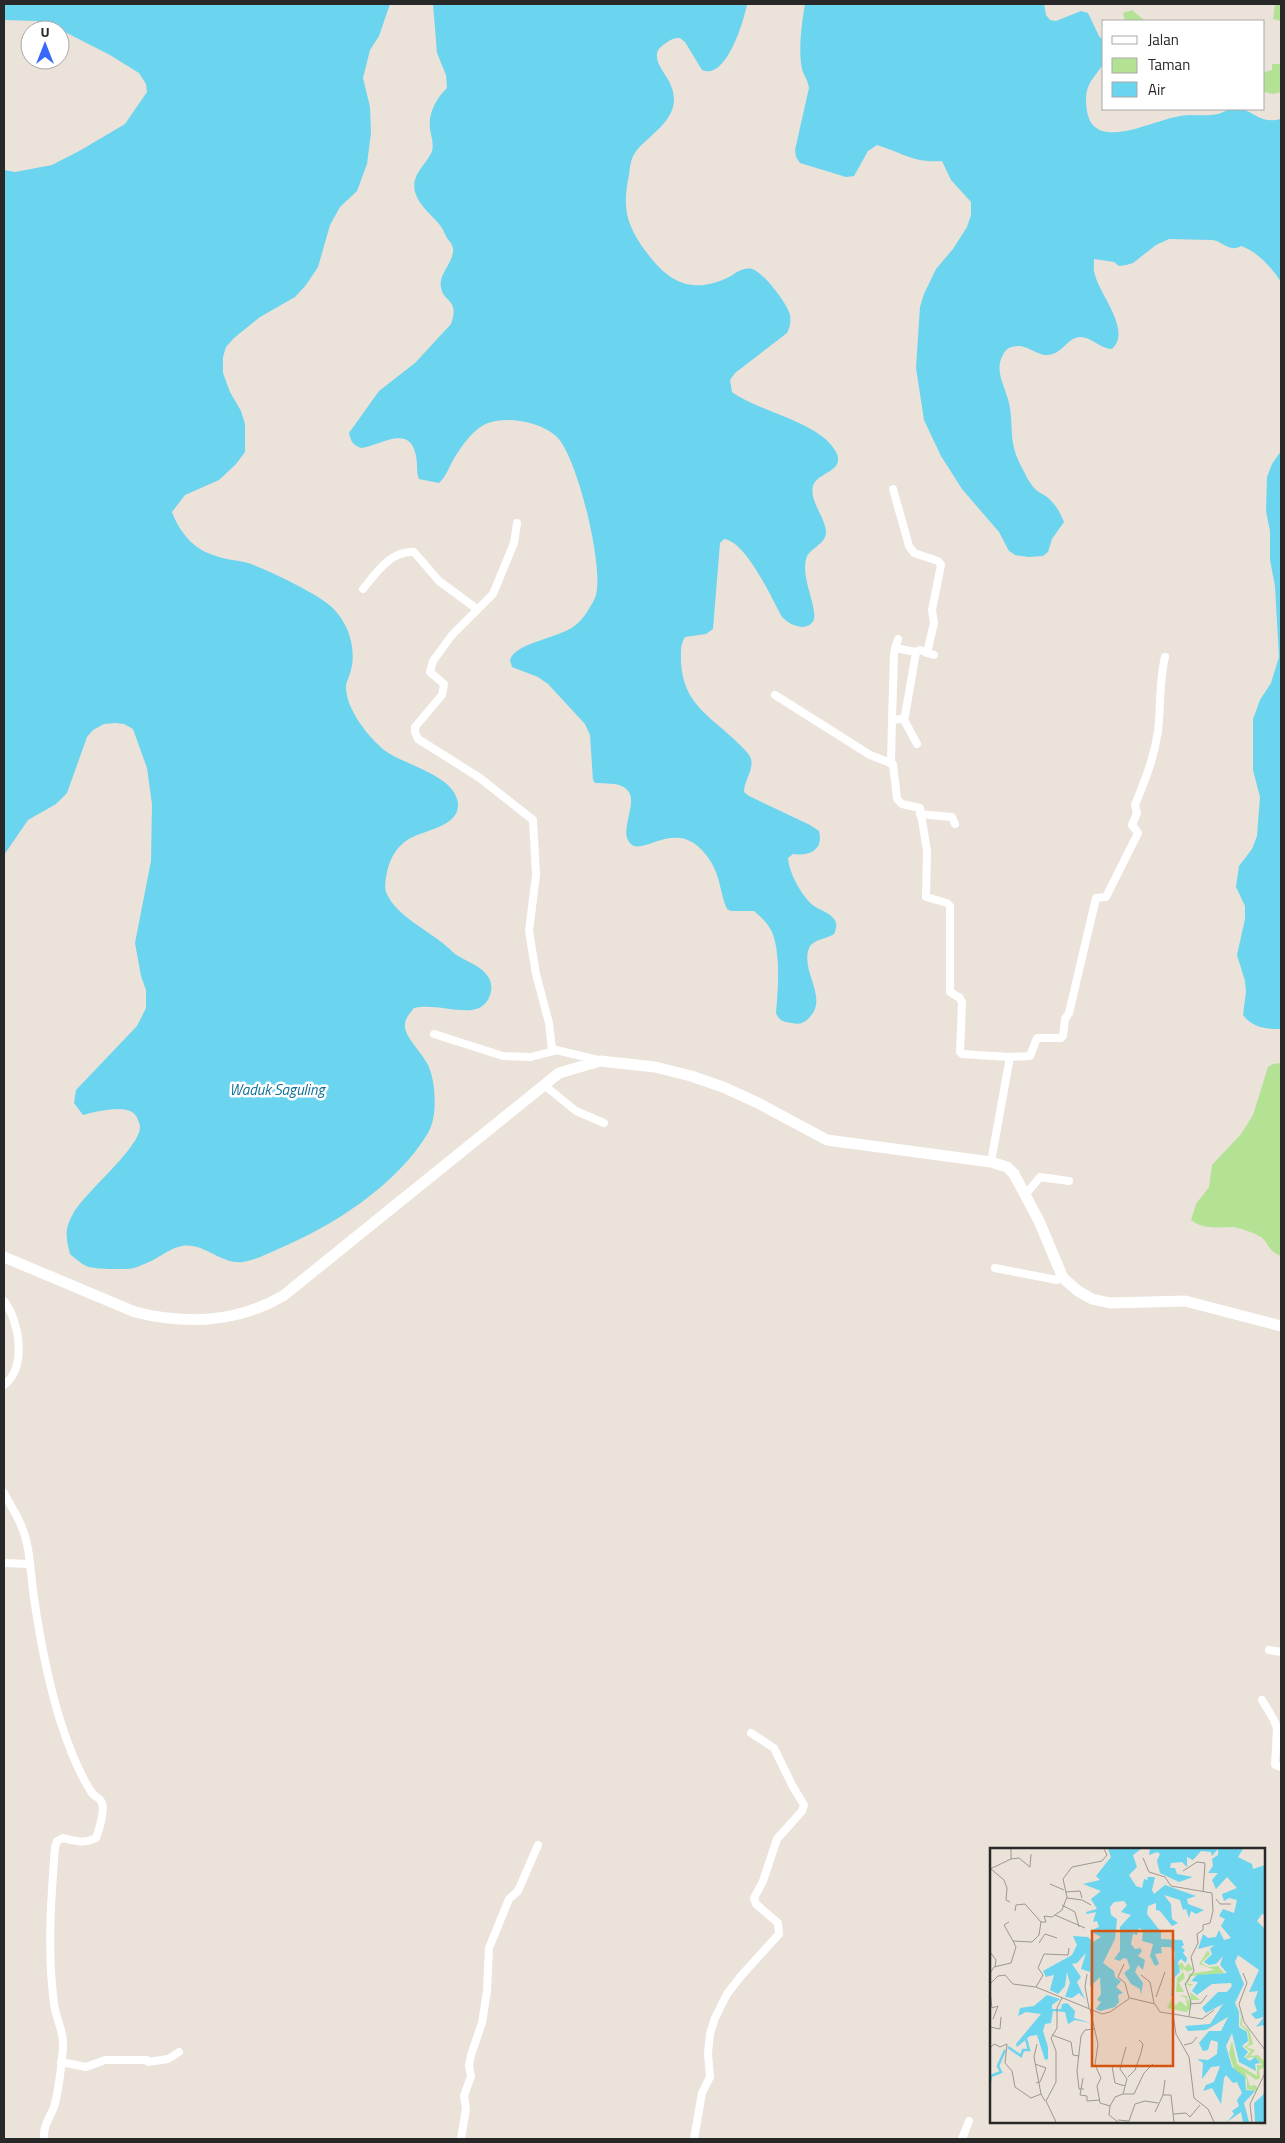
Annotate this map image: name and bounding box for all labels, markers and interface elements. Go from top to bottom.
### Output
north arrow [20,20,70,70]
legend [1102,20,1265,110]
text: U [40,21,50,42]
text: Jalan [1148,28,1179,51]
text: Taman [1148,53,1190,76]
text: Air [1148,78,1165,101]
water label: Waduk Saguling [230,1078,326,1101]
inset map [990,1848,1265,2123]

